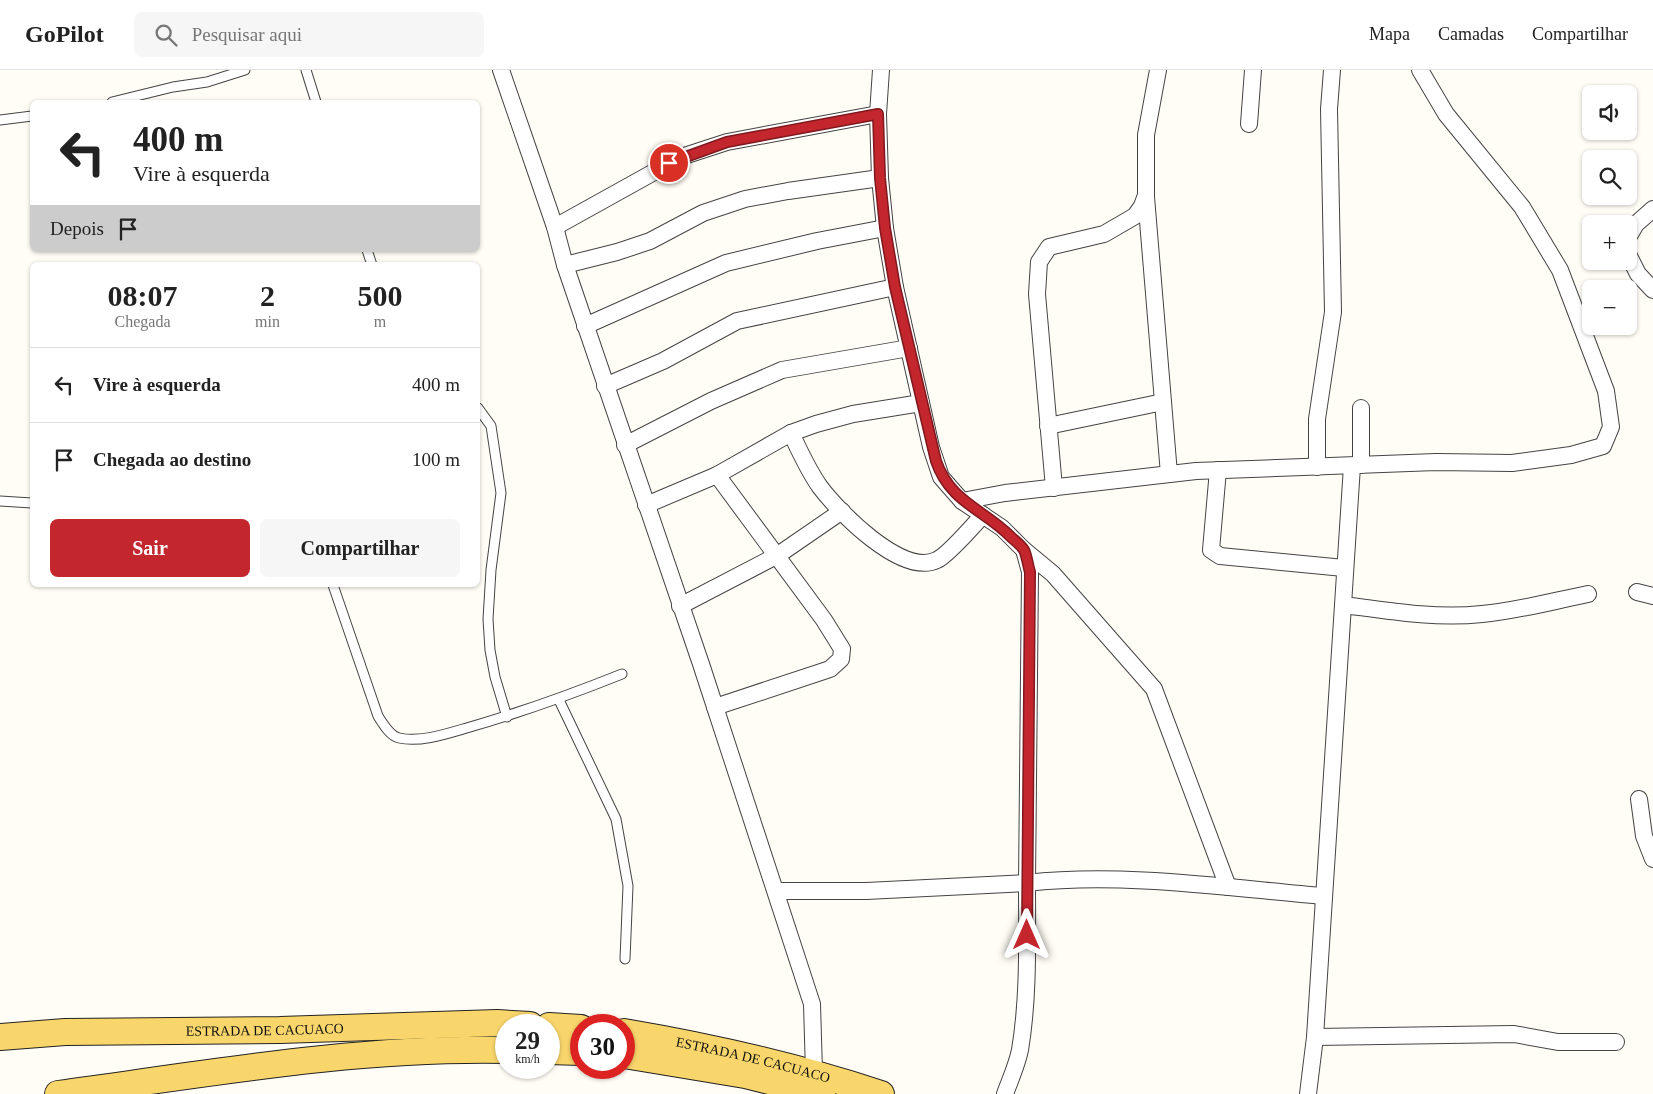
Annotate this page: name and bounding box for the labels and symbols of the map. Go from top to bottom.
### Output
pin [648,142,690,184]
position arrow [1000,908,1052,960]
speed limit sign: 30 [570,1014,635,1079]
street label: ESTRADA DE CACUACO [186,1020,344,1038]
street label: ESTRADA DE CACUACO [675,1034,832,1085]

